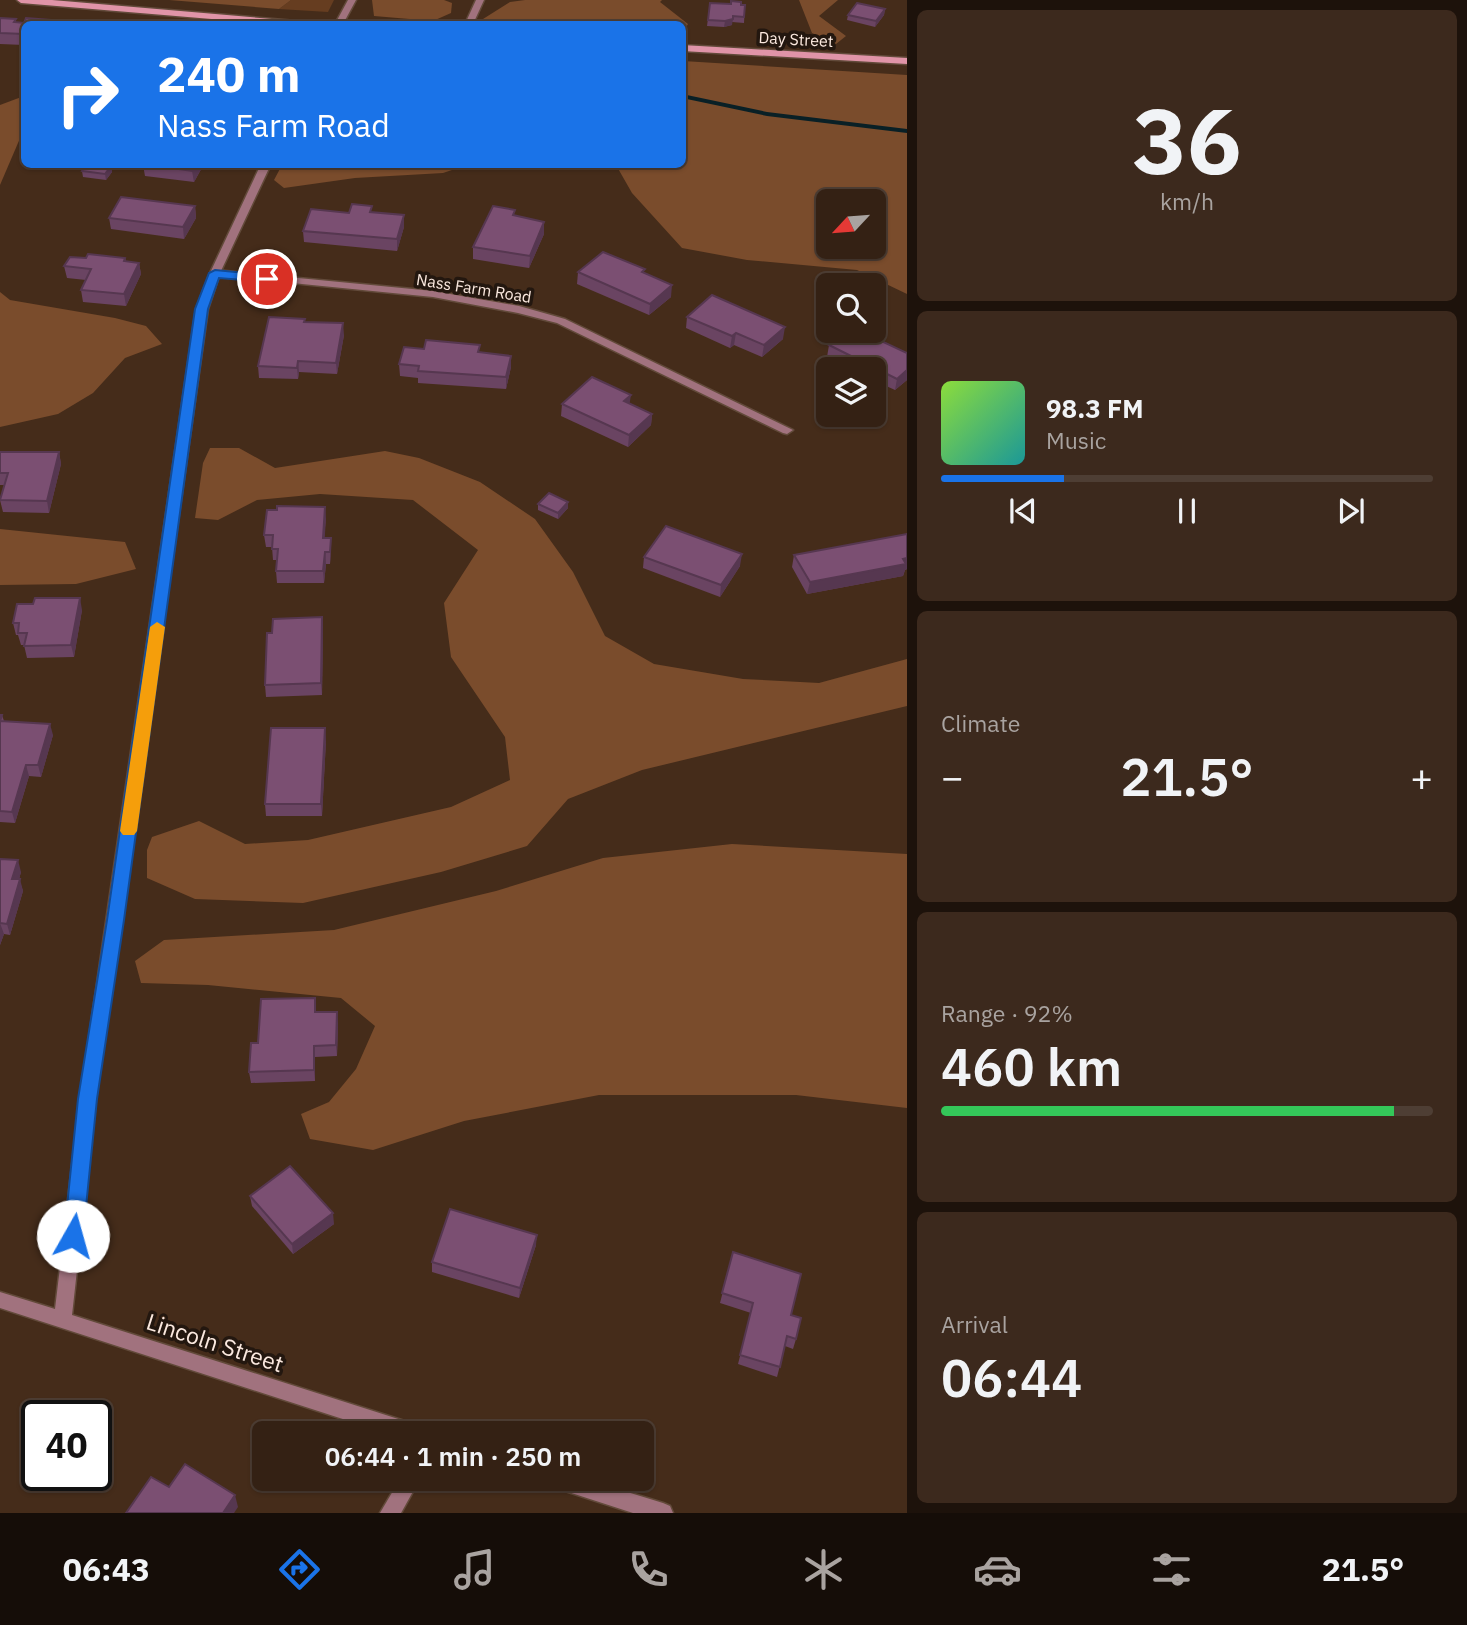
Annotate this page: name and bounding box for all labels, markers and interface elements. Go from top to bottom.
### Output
street label: Day Street [758,27,834,51]
text: 240 m [157,42,301,105]
icon: right [42,49,133,140]
text: 36 [1132,81,1242,199]
text: Nass Farm Road [157,104,390,146]
text: km/h [1160,186,1214,216]
north arrow [816,189,886,259]
map controls [816,189,886,427]
pin [237,249,297,309]
icon: arrive [248,260,286,298]
street label: Nass Farm Road [415,269,533,307]
button: search [816,273,886,343]
button: layers [816,357,886,427]
text: 98.3 FM [1046,391,1144,425]
text: Music [1046,425,1106,455]
icon: previous [1004,492,1042,530]
icon: pause [1168,492,1206,530]
icon: next [1332,492,1370,530]
text: Climate [941,708,1020,738]
text: 21.5° [1120,743,1254,810]
text: − [941,752,964,801]
text: + [1410,752,1433,801]
text: Range · 92% [941,998,1073,1028]
text: 460 km [941,1033,1122,1100]
position arrow [36,1199,110,1273]
street label: Lincoln Street [143,1306,288,1378]
text: Arrival [941,1309,1008,1339]
text: 06:44 [941,1344,1082,1411]
speed limit sign: 40 [21,1400,112,1491]
text: 06:44 · 1 min · 250 m [325,1439,581,1473]
icon: directions [275,1545,324,1594]
icon: music [450,1545,499,1594]
icon: phone [624,1545,673,1594]
icon: climate [799,1545,848,1594]
icon: car [973,1545,1022,1594]
icon: filters [1147,1545,1196,1594]
text: 06:43 [63,1548,150,1590]
text: 21.5° [1322,1548,1404,1590]

